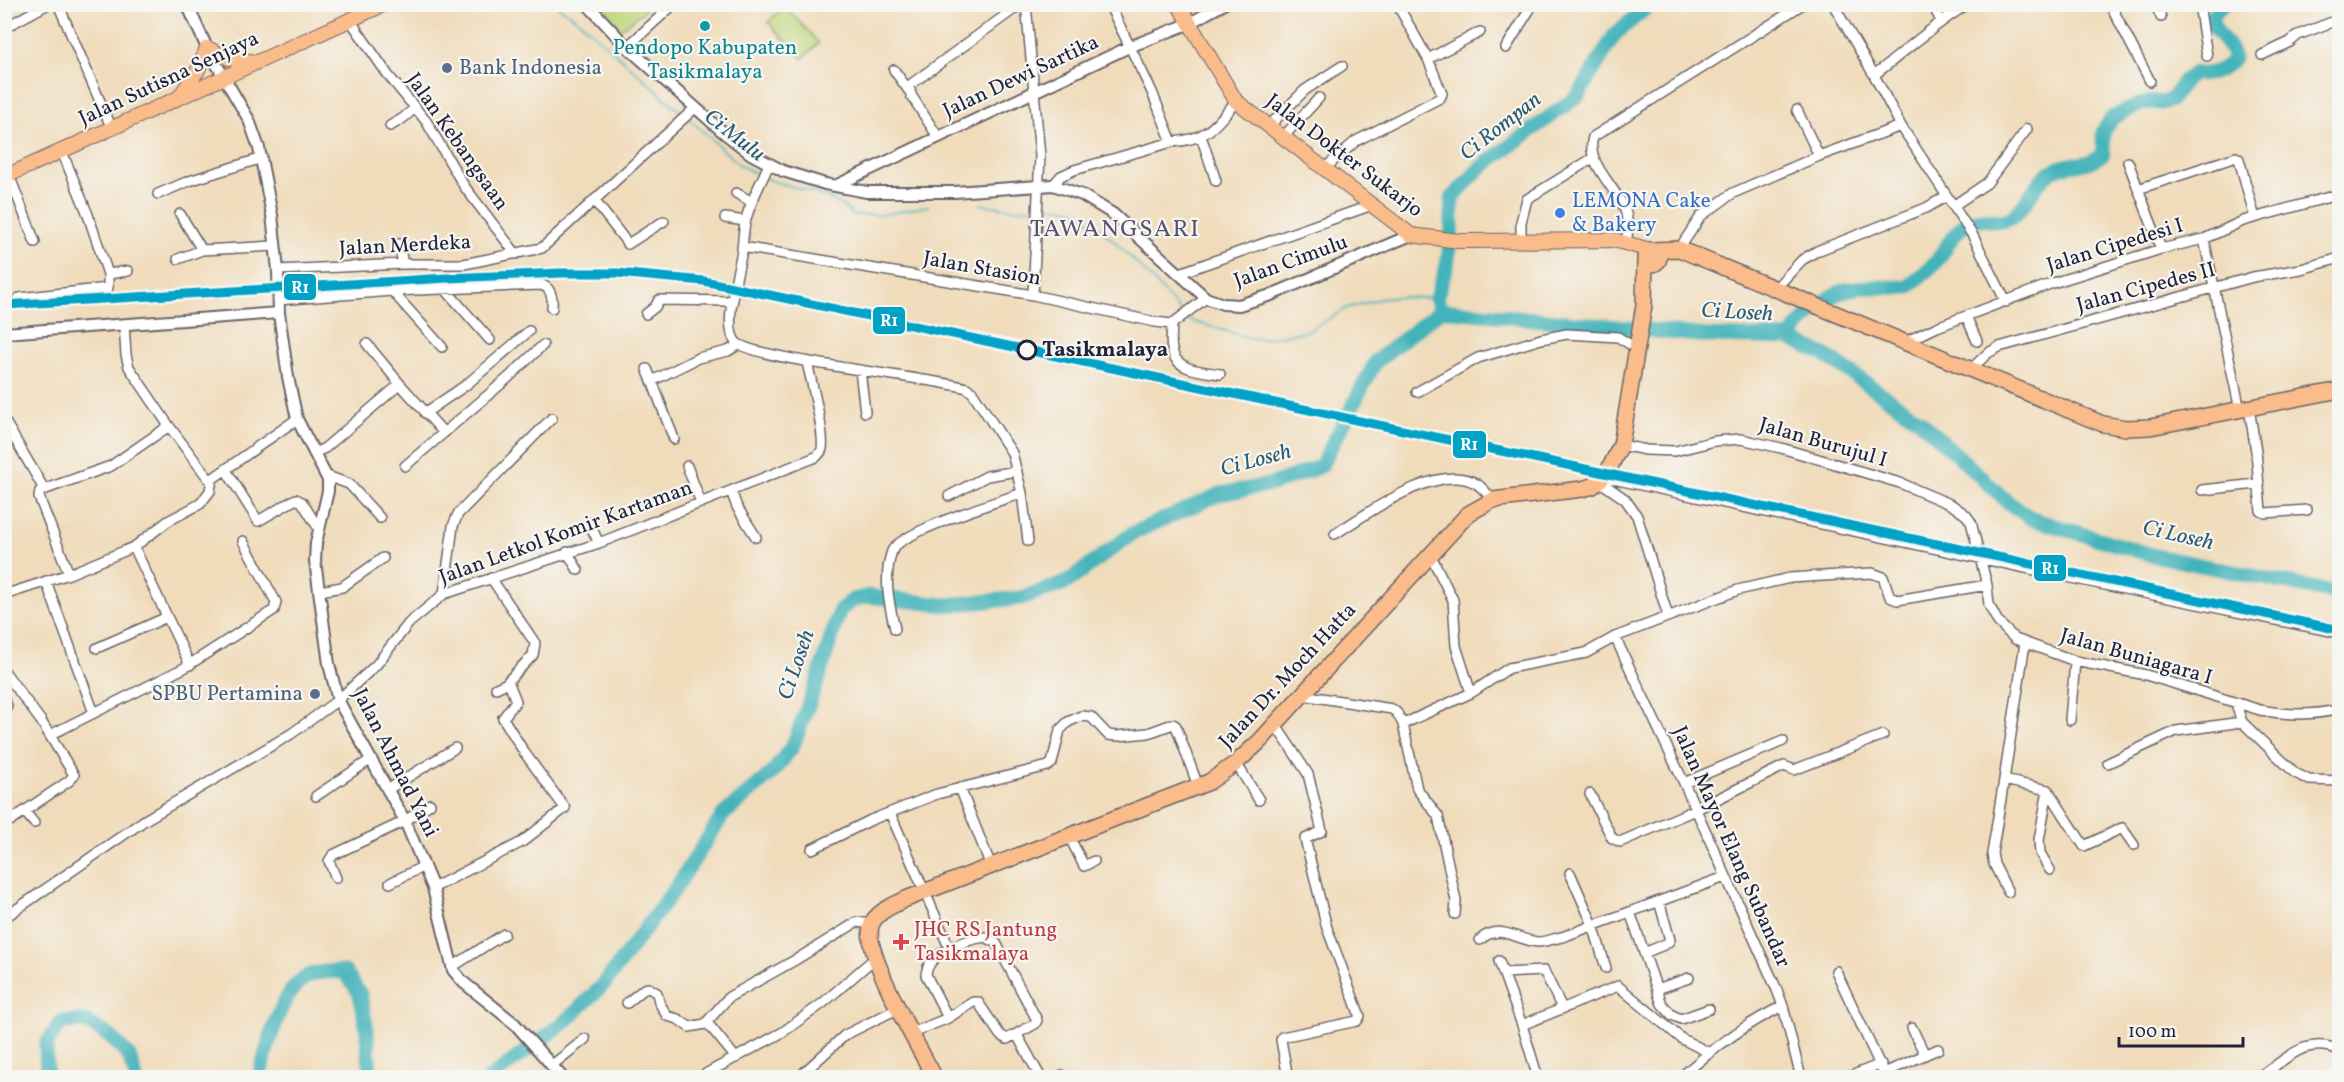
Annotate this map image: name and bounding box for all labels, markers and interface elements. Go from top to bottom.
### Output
marker: Pendopo Kabupaten Tasikmalaya [698,19,712,33]
street label: Jalan Sutisna Senjaya [74,24,264,134]
street label: Jalan Dewi Sartika [938,28,1104,126]
place label: Pendopo Kabupaten Tasikmalaya [613,34,797,87]
place label: Bank Indonesia [459,54,602,83]
marker: Bank Indonesia [440,61,454,75]
street label: Jalan Kebangsaan [399,67,515,217]
water label: Ci Rompan [1454,85,1548,169]
street label: Jalan Dokter Sukarjo [1259,87,1429,225]
water label: Ci Mulu [697,102,771,170]
place label: LEMONA Cake & Bakery [1572,187,1711,240]
marker: LEMONA Cake & Bakery [1553,206,1567,220]
street label: Jalan Cipedesi I [2043,211,2187,281]
district label: TAWANGSARI [1030,213,1200,247]
street label: Jalan Merdeka [338,228,472,264]
street label: Jalan Cimulu [1230,228,1352,296]
street label: Jalan Stasion [921,244,1043,294]
street label: Jalan Cipedes II [2073,256,2219,320]
line badge: R1 [283,273,317,301]
text: R1 [291,278,309,300]
water label: Ci Loseh [1700,296,1774,330]
line badge: R1 [872,306,906,335]
text: R1 [880,311,898,333]
place label: Tasikmalaya [1042,336,1168,365]
marker: Tasikmalaya [1017,340,1037,360]
street label: Jalan Burujul I [1755,411,1891,475]
line badge: R1 [1452,430,1487,459]
text: R1 [1460,435,1478,457]
water label: Ci Loseh [1217,437,1295,485]
street label: Jalan Letkol Komir Kartaman [435,474,697,592]
water label: Ci Loseh [2139,513,2217,559]
line badge: R1 [2033,554,2067,582]
text: R1 [2041,559,2059,581]
street label: Jalan Dr. Moch Hatta [1213,597,1363,755]
street label: Jalan Buniagara I [2056,621,2216,693]
water label: Ci Loseh [771,626,823,704]
place label: SPBU Pertamina [151,680,303,709]
street label: Jalan Ahmad Yani [345,683,445,843]
marker: SPBU Pertamina [308,687,322,701]
street label: Jalan Mayor Elang Subandar [1665,722,1797,972]
place label: JHC RS Jantung Tasikmalaya [914,916,1057,969]
marker: JHC RS Jantung Tasikmalaya [892,933,910,951]
scale bar [2119,1010,2244,1048]
text: 100 m [2128,1020,2177,1045]

